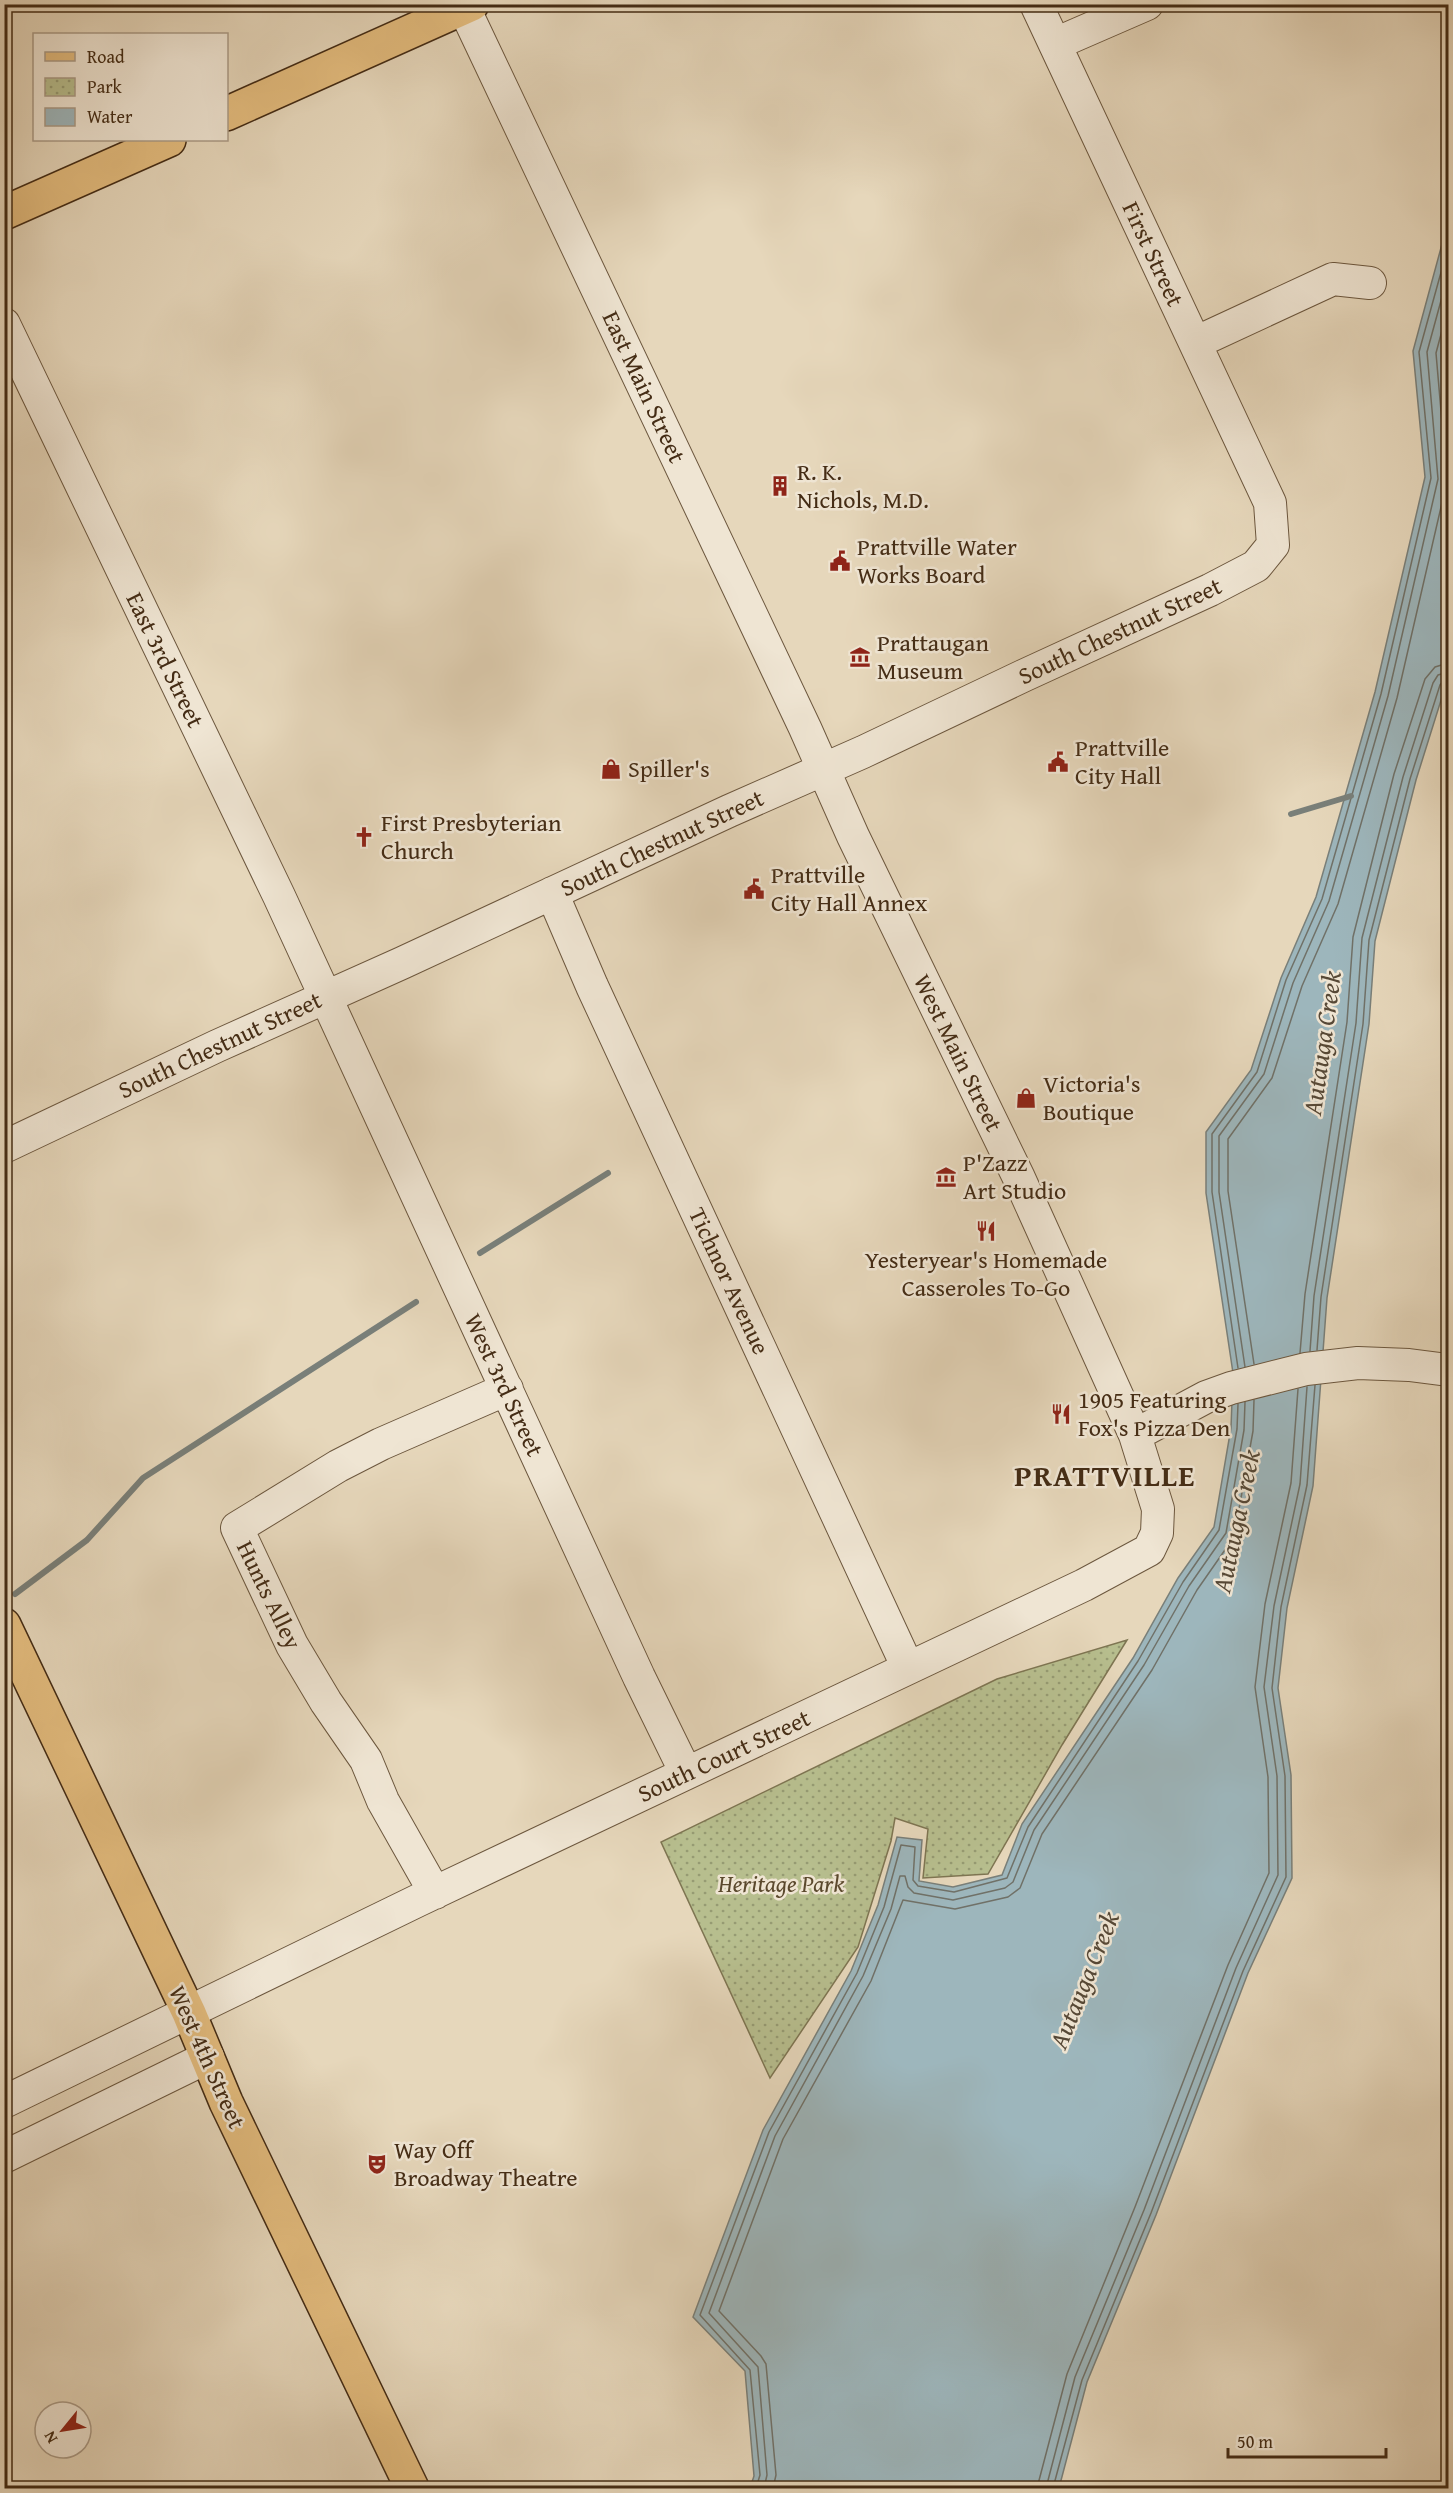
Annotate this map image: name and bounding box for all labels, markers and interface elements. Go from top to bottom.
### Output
legend [33,33,228,141]
text: Road [87,43,125,70]
text: Park [87,73,123,100]
text: Water [87,103,133,130]
street label: First Street [1114,195,1193,313]
street label: East Main Street [594,305,695,469]
place label: R. K. Nichols, M.D. [797,454,929,517]
building icon: R. K. Nichols, M.D. [768,474,792,498]
place label: Prattville Water Works Board [857,529,1017,592]
public building icon: Prattville Water Works Board [828,549,852,573]
street label: South Chestnut Street [1012,568,1228,693]
street label: East 3rd Street [118,586,214,734]
place label: Prattaugan Museum [877,625,989,688]
museum icon: Prattaugan Museum [848,645,872,669]
place label: Prattville City Hall [1075,730,1169,793]
public building icon: Prattville City Hall [1046,750,1070,774]
place label: Spiller's [628,751,710,786]
shop icon: Spiller's [599,757,623,781]
street label: South Chestnut Street [554,780,770,905]
place label: First Presbyterian Church [381,805,562,868]
church icon: First Presbyterian Church [352,825,376,849]
place label: Prattville City Hall Annex [771,857,928,920]
public building icon: Prattville City Hall Annex [742,877,766,901]
street label: West Main Street [905,968,1012,1138]
water label: Autauga Creek [1292,968,1351,1119]
street label: South Chestnut Street [112,982,328,1107]
place label: Victoria's Boutique [1043,1066,1141,1129]
shop icon: Victoria's Boutique [1014,1086,1038,1110]
place label: P'Zazz Art Studio [963,1145,1066,1208]
museum icon: P'Zazz Art Studio [934,1165,958,1189]
street label: Tichnor Avenue [680,1202,779,1360]
restaurant icon: Yesteryear's Homemade Casseroles To-Go [974,1219,998,1243]
place label: Yesteryear's Homemade Casseroles To-Go [865,1242,1107,1305]
street label: West 3rd Street [456,1308,553,1462]
place label: 1905 Featuring Fox's Pizza Den [1078,1382,1231,1445]
restaurant icon: 1905 Featuring Fox's Pizza Den [1049,1402,1073,1426]
water label: Autauga Creek [1201,1446,1270,1597]
district label: PRATTVILLE [1014,1453,1196,1497]
street label: Hunts Alley [228,1535,311,1655]
street label: South Court Street [632,1700,816,1811]
park label: Heritage Park [717,1866,844,1901]
water label: Autauga Creek [1038,1905,1129,2055]
street label: West 4th Street [160,1980,255,2135]
place label: Way Off Broadway Theatre [394,2132,578,2195]
theatre icon: Way Off Broadway Theatre [365,2152,389,2176]
north arrow [33,2400,93,2460]
scale bar [1228,2421,1386,2459]
text: N [37,2427,63,2448]
text: 50 m [1237,2428,1273,2455]

